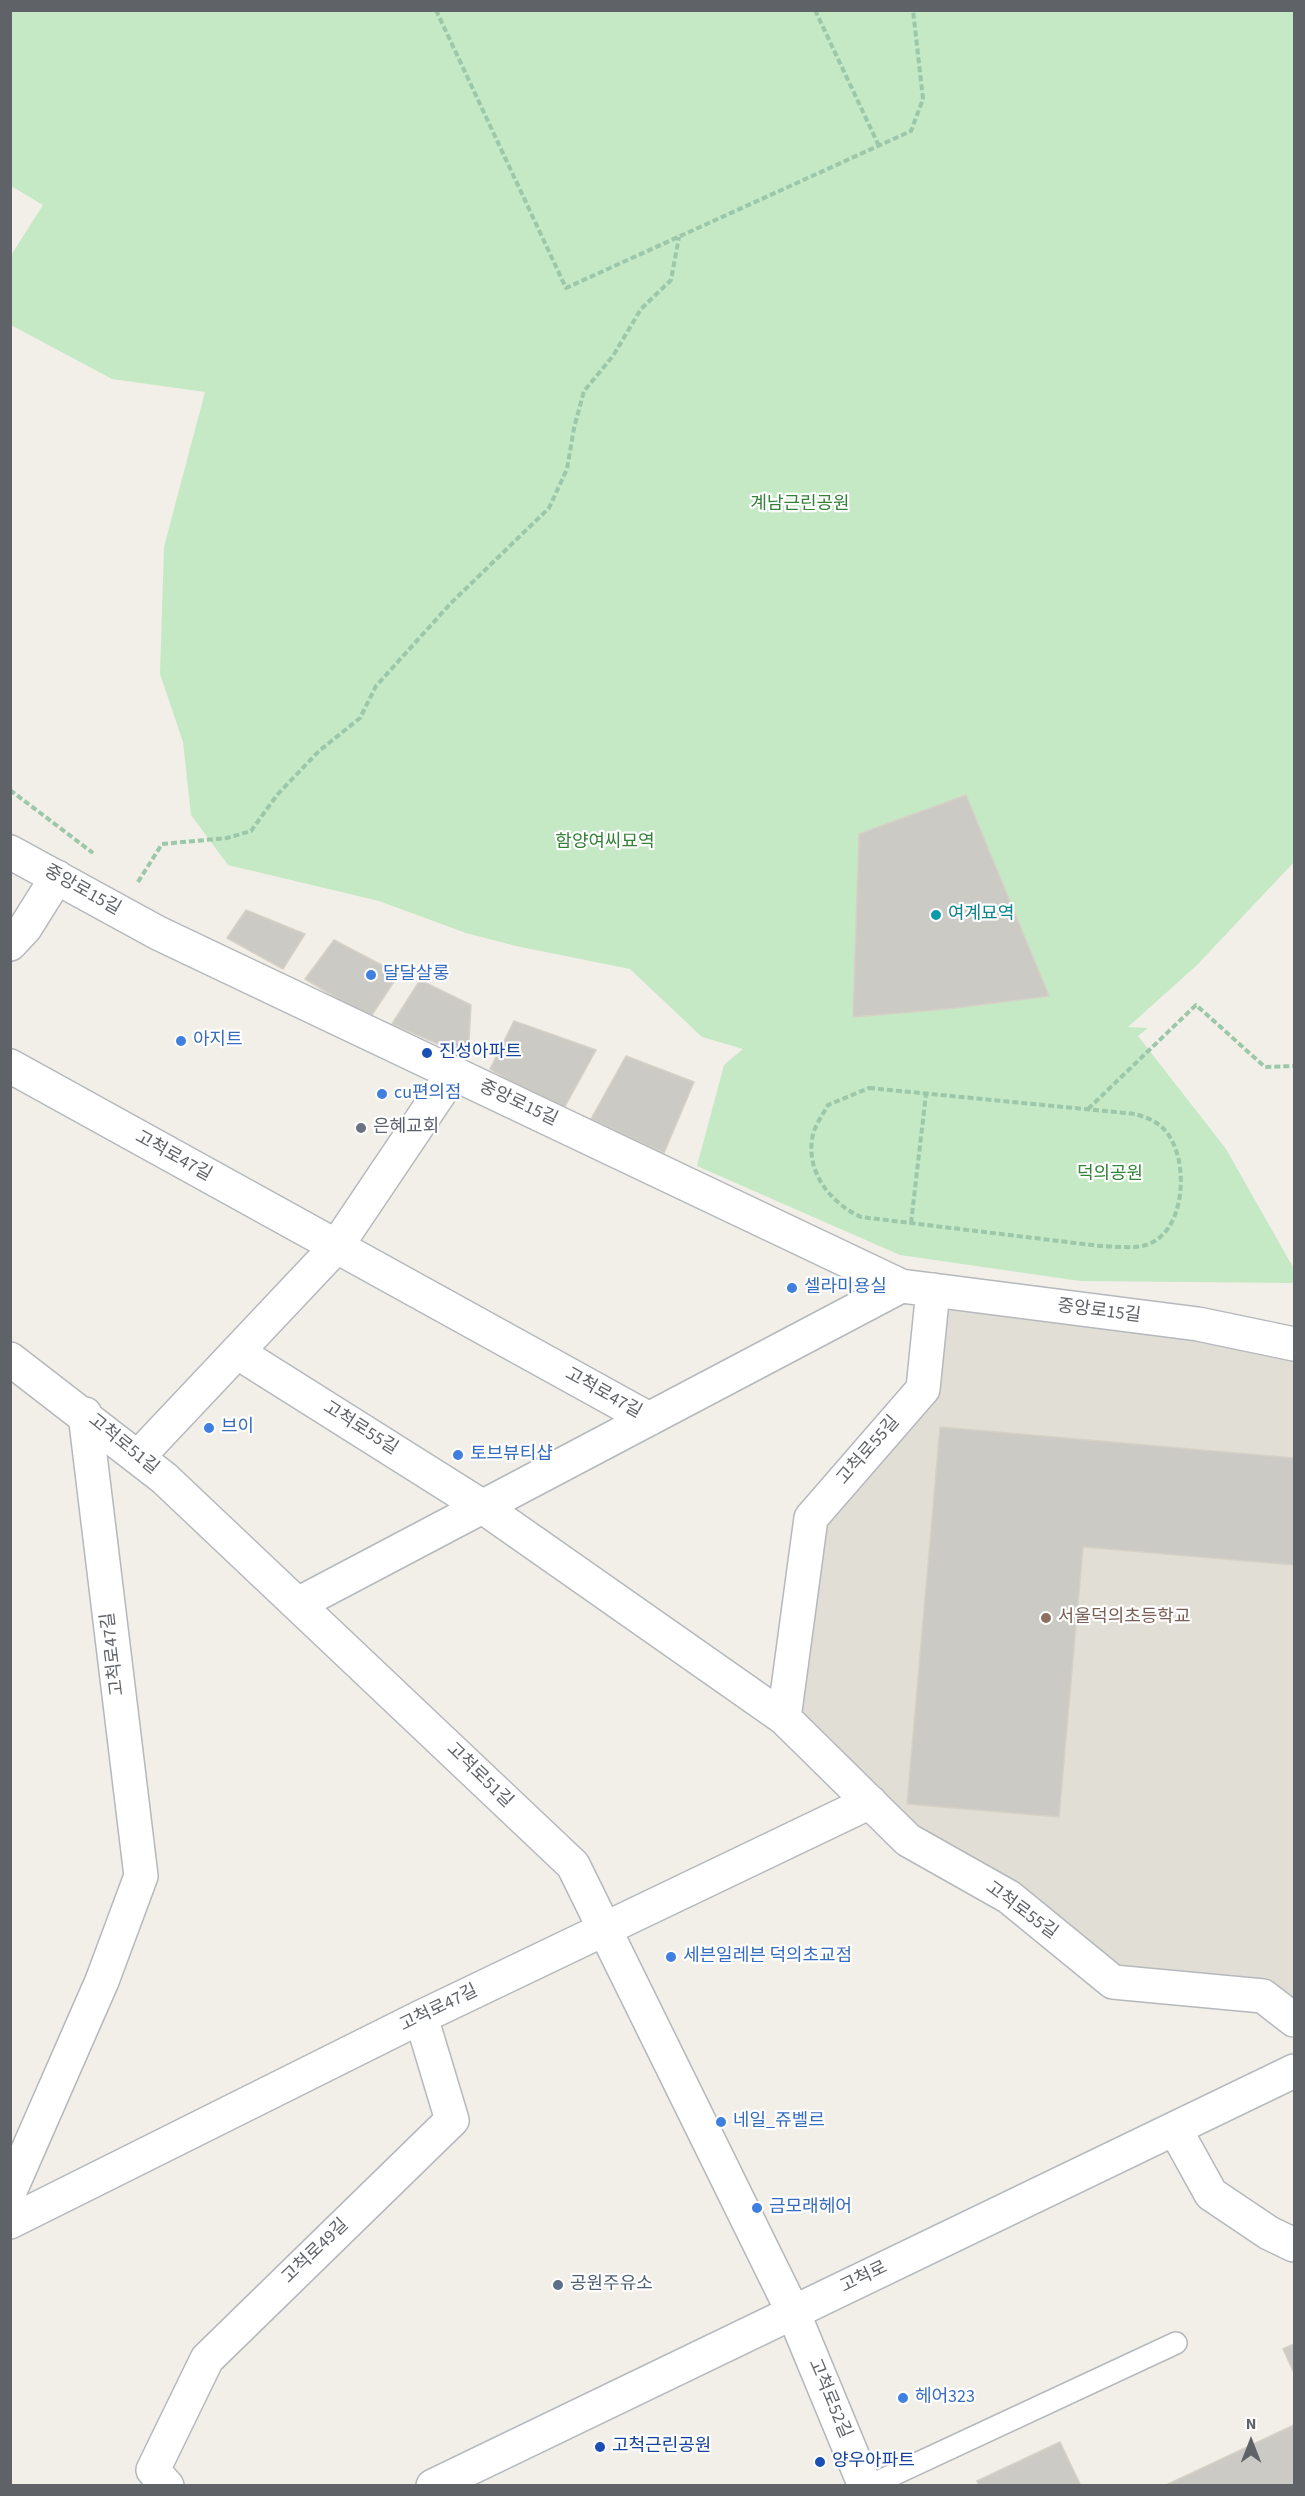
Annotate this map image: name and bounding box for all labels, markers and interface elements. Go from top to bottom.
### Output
park label: 계남근린공원 [750,494,850,516]
park label: 함양여씨묘역 [555,832,655,854]
street label: 중앙로15길 [40,861,124,921]
place label: 여계묘역 [948,904,1014,926]
marker: 여계묘역 [929,908,943,922]
place label: 달달살롱 [383,964,449,986]
marker: 달달살롱 [364,968,378,982]
place label: 아지트 [193,1030,243,1052]
marker: 아지트 [174,1034,188,1048]
place label: 진성아파트 [439,1042,522,1064]
marker: 진성아파트 [420,1046,434,1060]
street label: 중앙로15길 [475,1076,561,1132]
place label: cu편의점 [394,1083,462,1105]
marker: cu편의점 [375,1087,389,1101]
place label: 은혜교회 [373,1117,439,1139]
marker: 은혜교회 [354,1121,368,1135]
street label: 고척로47길 [131,1127,215,1187]
park label: 덕의공원 [1077,1164,1143,1186]
place label: 셀라미용실 [804,1277,887,1299]
marker: 셀라미용실 [785,1281,799,1295]
street label: 중앙로15길 [1056,1296,1142,1328]
street label: 고척로47길 [561,1364,645,1424]
street label: 고척로55길 [319,1398,401,1460]
street label: 고척로51길 [84,1410,162,1480]
street label: 고척로55길 [833,1412,905,1490]
place label: 브이 [221,1417,254,1439]
marker: 브이 [202,1421,216,1435]
place label: 토브뷰티샵 [470,1444,553,1466]
marker: 토브뷰티샵 [451,1448,465,1462]
place label: 서울덕의초등학교 [1058,1607,1190,1629]
street label: 고척로47길 [98,1611,130,1697]
marker: 서울덕의초등학교 [1039,1611,1053,1625]
street label: 고척로51길 [441,1739,517,1813]
street label: 고척로55길 [981,1878,1061,1944]
place label: 세븐일레븐 덕의초교점 [683,1946,852,1968]
marker: 세븐일레븐 덕의초교점 [664,1950,678,1964]
street label: 고척로47길 [396,1981,482,2037]
place label: 네일_쥬벨르 [733,2111,825,2133]
marker: 네일_쥬벨르 [714,2115,728,2129]
place label: 금모래헤어 [769,2197,852,2219]
marker: 금모래헤어 [750,2201,764,2215]
street label: 고척로49길 [278,2215,354,2289]
street label: 고척로 [837,2257,891,2299]
place label: 공원주유소 [570,2274,653,2296]
marker: 공원주유소 [551,2278,565,2292]
street label: 고척로52길 [803,2356,855,2442]
place label: 헤어323 [915,2387,975,2409]
marker: 헤어323 [896,2391,910,2405]
north arrow [1221,2412,1281,2472]
text: N [1246,2413,1256,2435]
place label: 고척근린공원 [612,2436,711,2458]
marker: 고척근린공원 [593,2440,607,2454]
place label: 양우아파트 [832,2451,915,2473]
marker: 양우아파트 [813,2455,827,2469]

